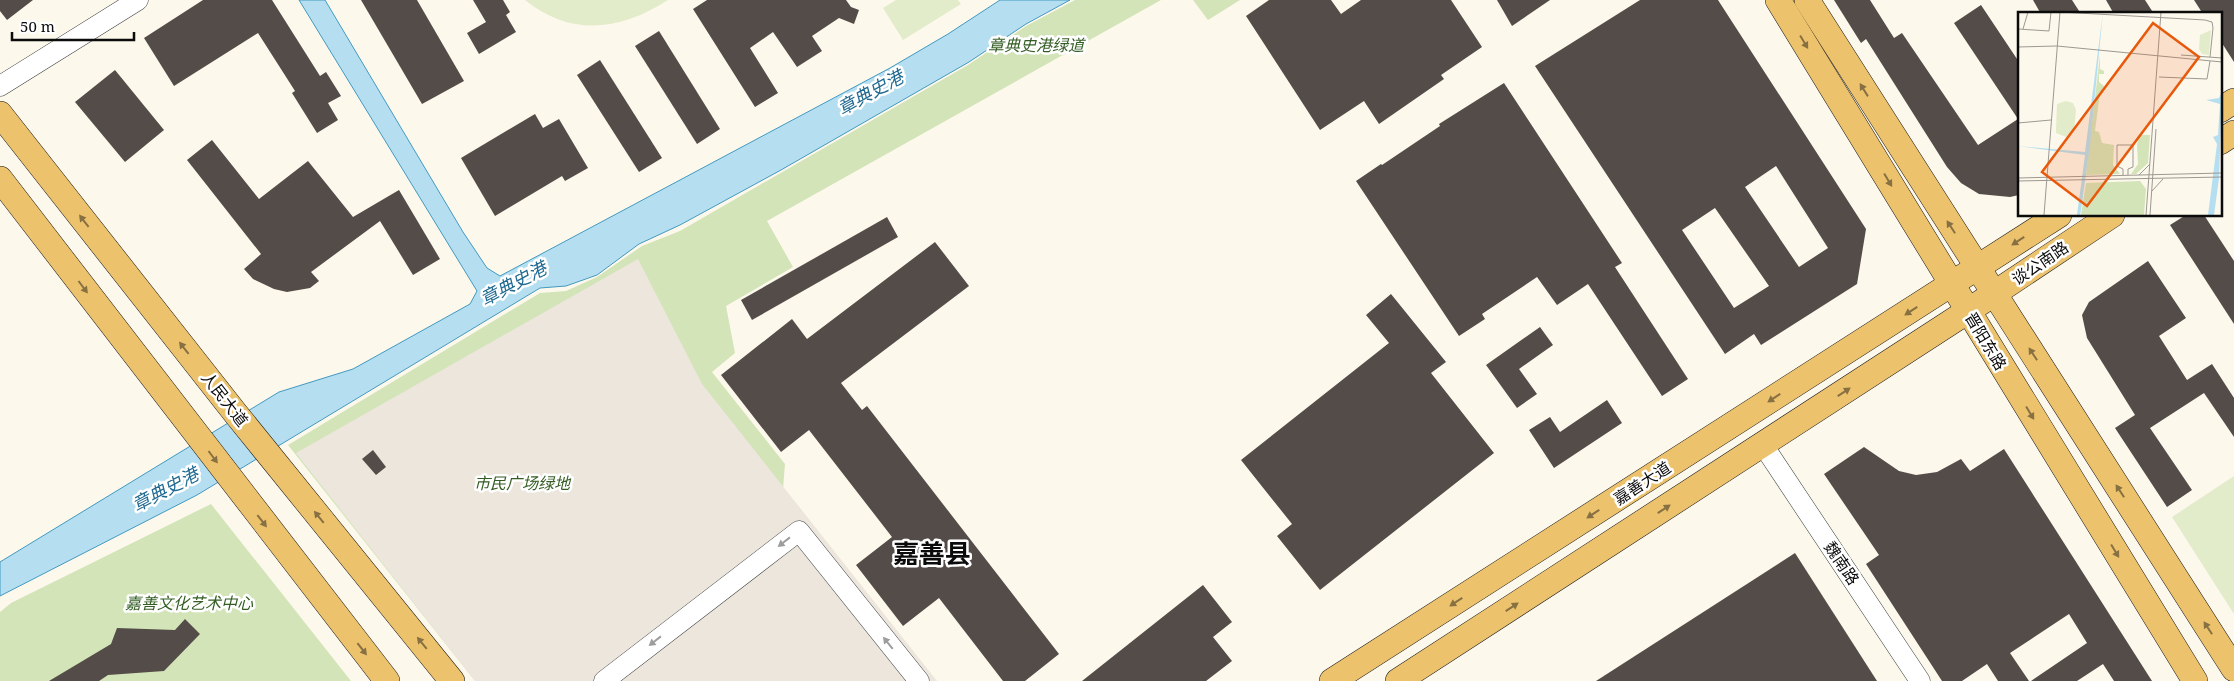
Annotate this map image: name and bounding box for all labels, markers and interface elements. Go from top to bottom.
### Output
scale bar [12,10,135,42]
inset map [2018,12,2222,216]
text: 50 m [20,16,55,36]
park label: 章典史港绿道 [988,34,1086,56]
one-way arrow [1799,35,1808,48]
water label: 章典史港 [833,63,910,120]
one-way arrow [1859,83,1869,96]
one-way arrow [1884,174,1893,187]
one-way arrow [78,214,89,227]
one-way arrow [1946,220,1956,234]
street label: 谈公南路 [2007,236,2073,290]
one-way arrow [2011,237,2025,246]
water label: 章典史港 [476,254,553,310]
one-way arrow [77,280,88,293]
one-way arrow [1904,306,1917,315]
street label: 晋阳东路 [1960,308,2012,374]
one-way arrow [179,342,190,355]
one-way arrow [2028,347,2037,361]
street label: 人民大道 [197,367,253,431]
one-way arrow [1837,388,1851,397]
one-way arrow [1767,393,1781,403]
one-way arrow [2026,406,2035,419]
one-way arrow [208,450,218,464]
street label: 嘉善大道 [1609,456,1675,510]
water label: 章典史港 [128,460,205,516]
park label: 市民广场绿地 [474,472,572,494]
one-way arrow [2115,484,2125,498]
one-way arrow [1657,505,1670,514]
one-way arrow [1586,509,1599,519]
one-way arrow [314,511,325,524]
one-way arrow [257,514,268,527]
district label: 嘉善县 [893,535,971,571]
one-way arrow [778,537,791,548]
street label: 魏南路 [1819,537,1865,589]
one-way arrow [2111,545,2120,558]
park label: 嘉善文化艺术中心 [125,592,254,614]
one-way arrow [1449,597,1463,606]
one-way arrow [1506,602,1519,612]
one-way arrow [2203,621,2212,635]
one-way arrow [649,636,662,647]
one-way arrow [416,637,427,650]
one-way arrow [883,637,894,650]
one-way arrow [357,642,368,655]

